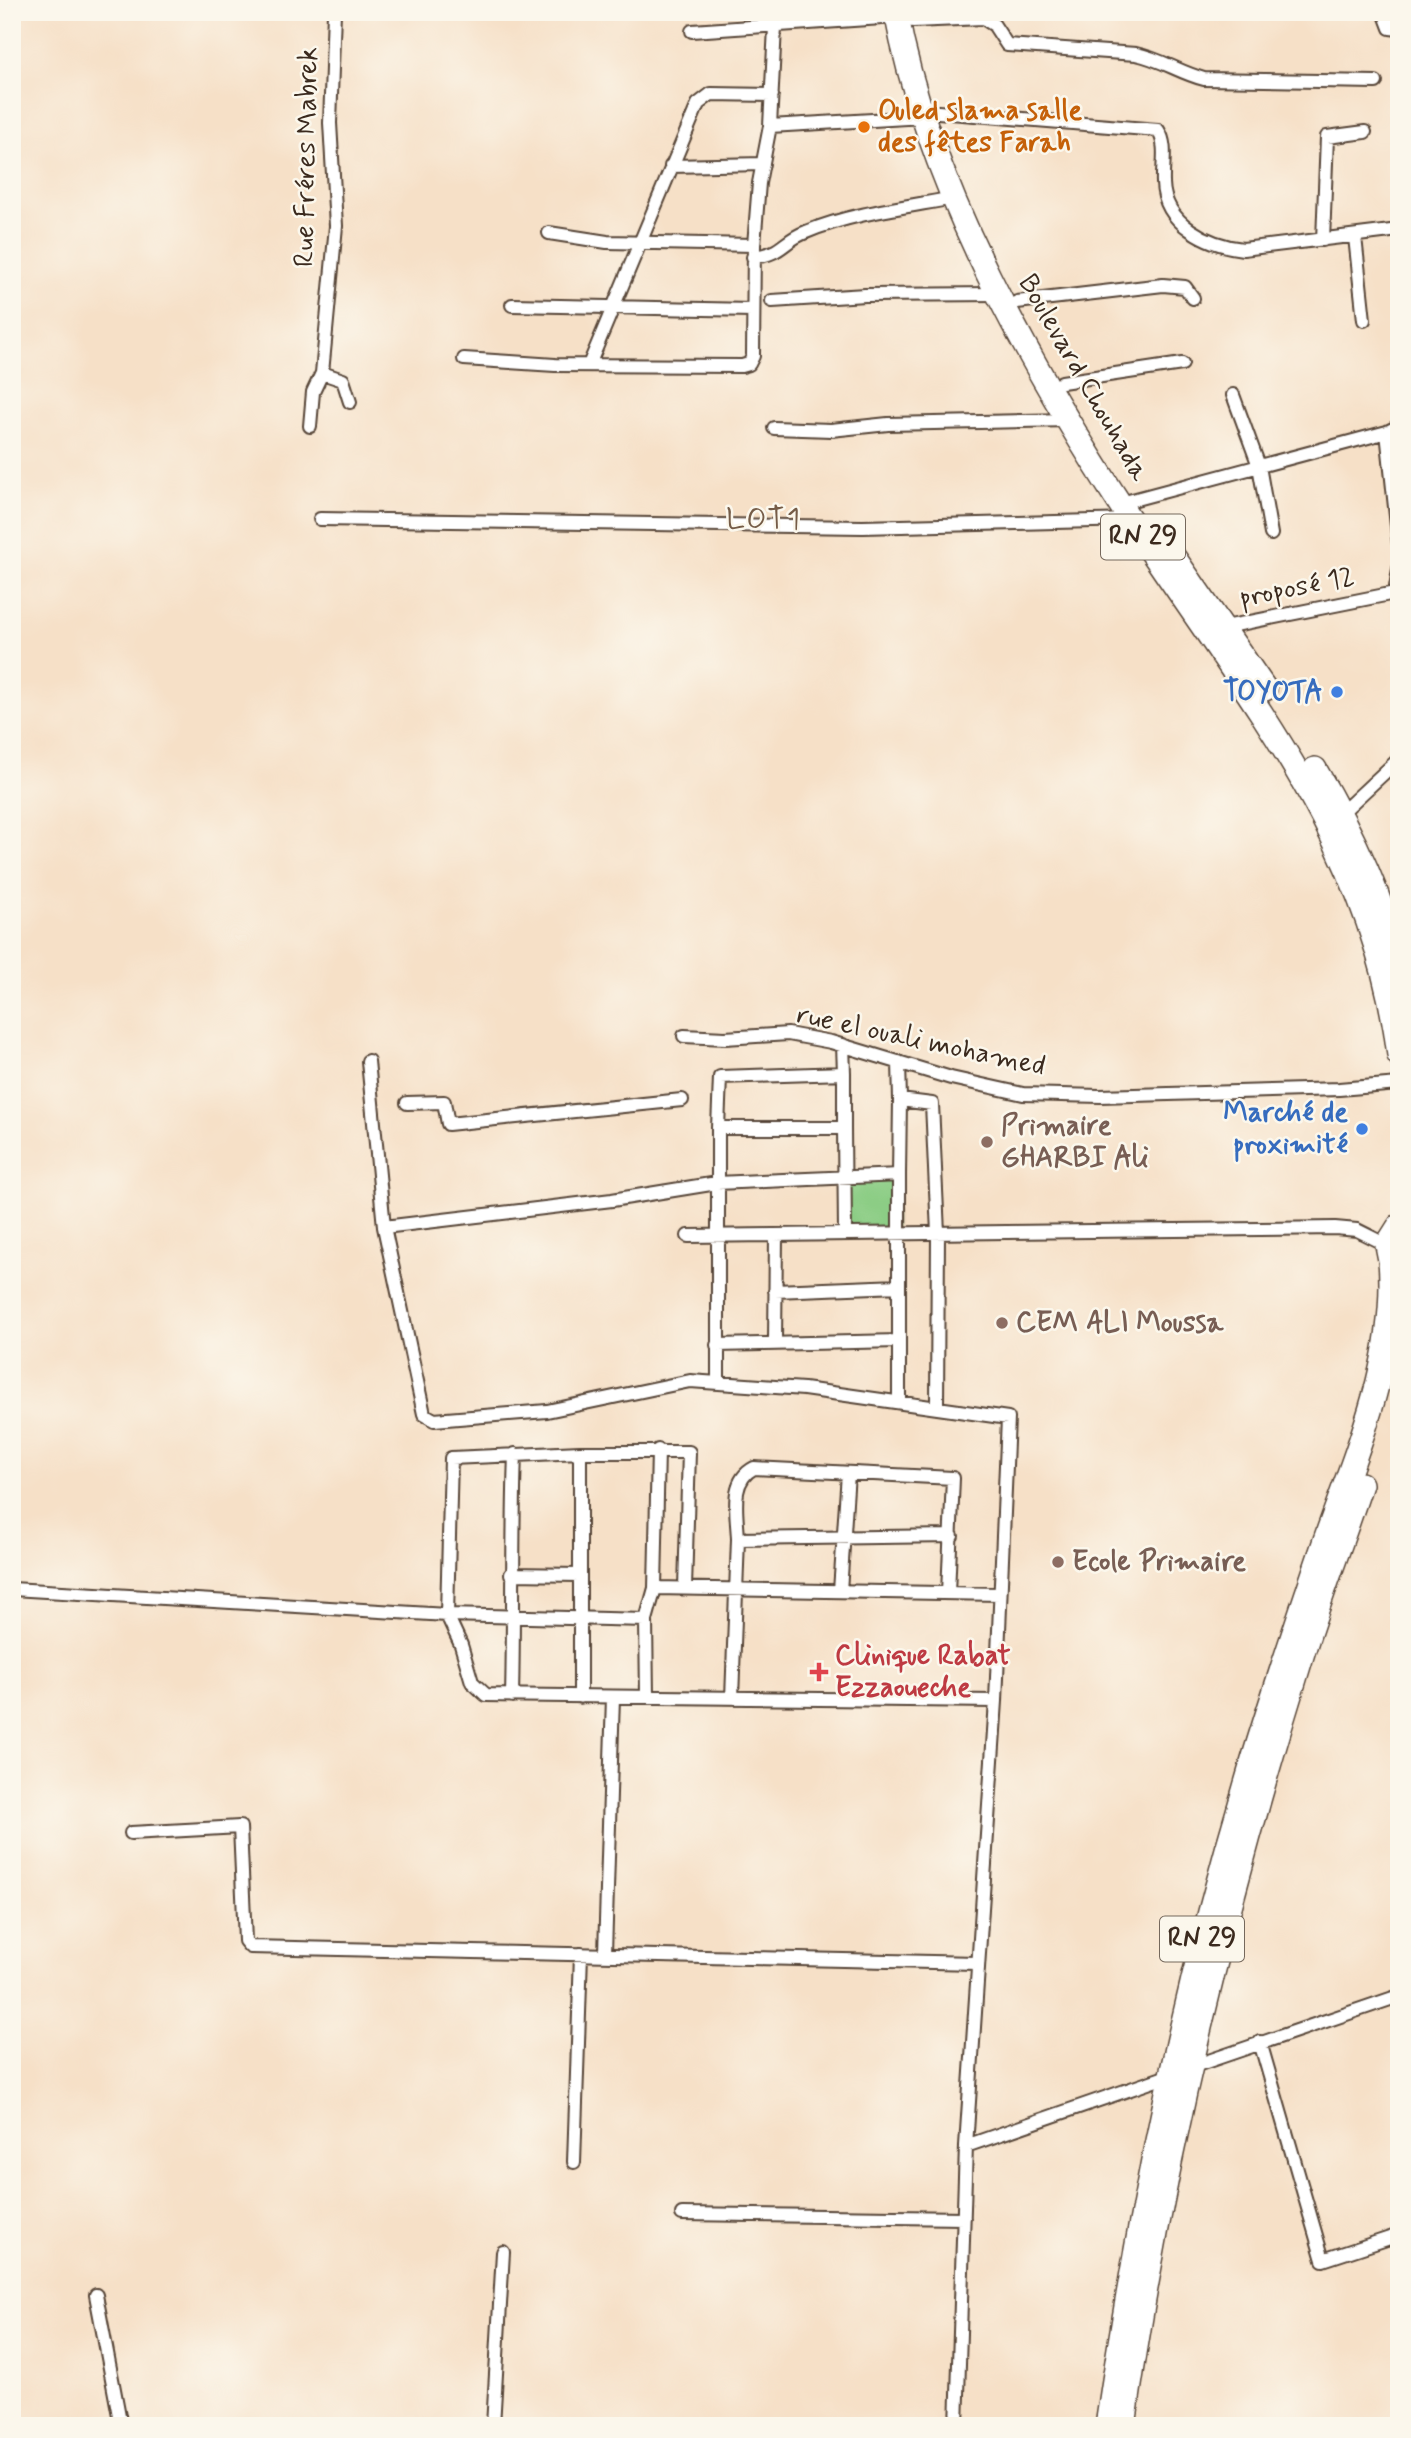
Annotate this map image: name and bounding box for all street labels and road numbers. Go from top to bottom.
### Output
street label: Rue Fréres Mabrek [287,47,327,267]
street label: Boulevard Chouhada [1009,268,1157,488]
road number: RN 29 [1101,514,1185,559]
street label: proposé 12 [1236,559,1358,617]
street label: rue el ouali mohamed [793,997,1049,1085]
road number: RN 29 [1160,1916,1244,1962]

